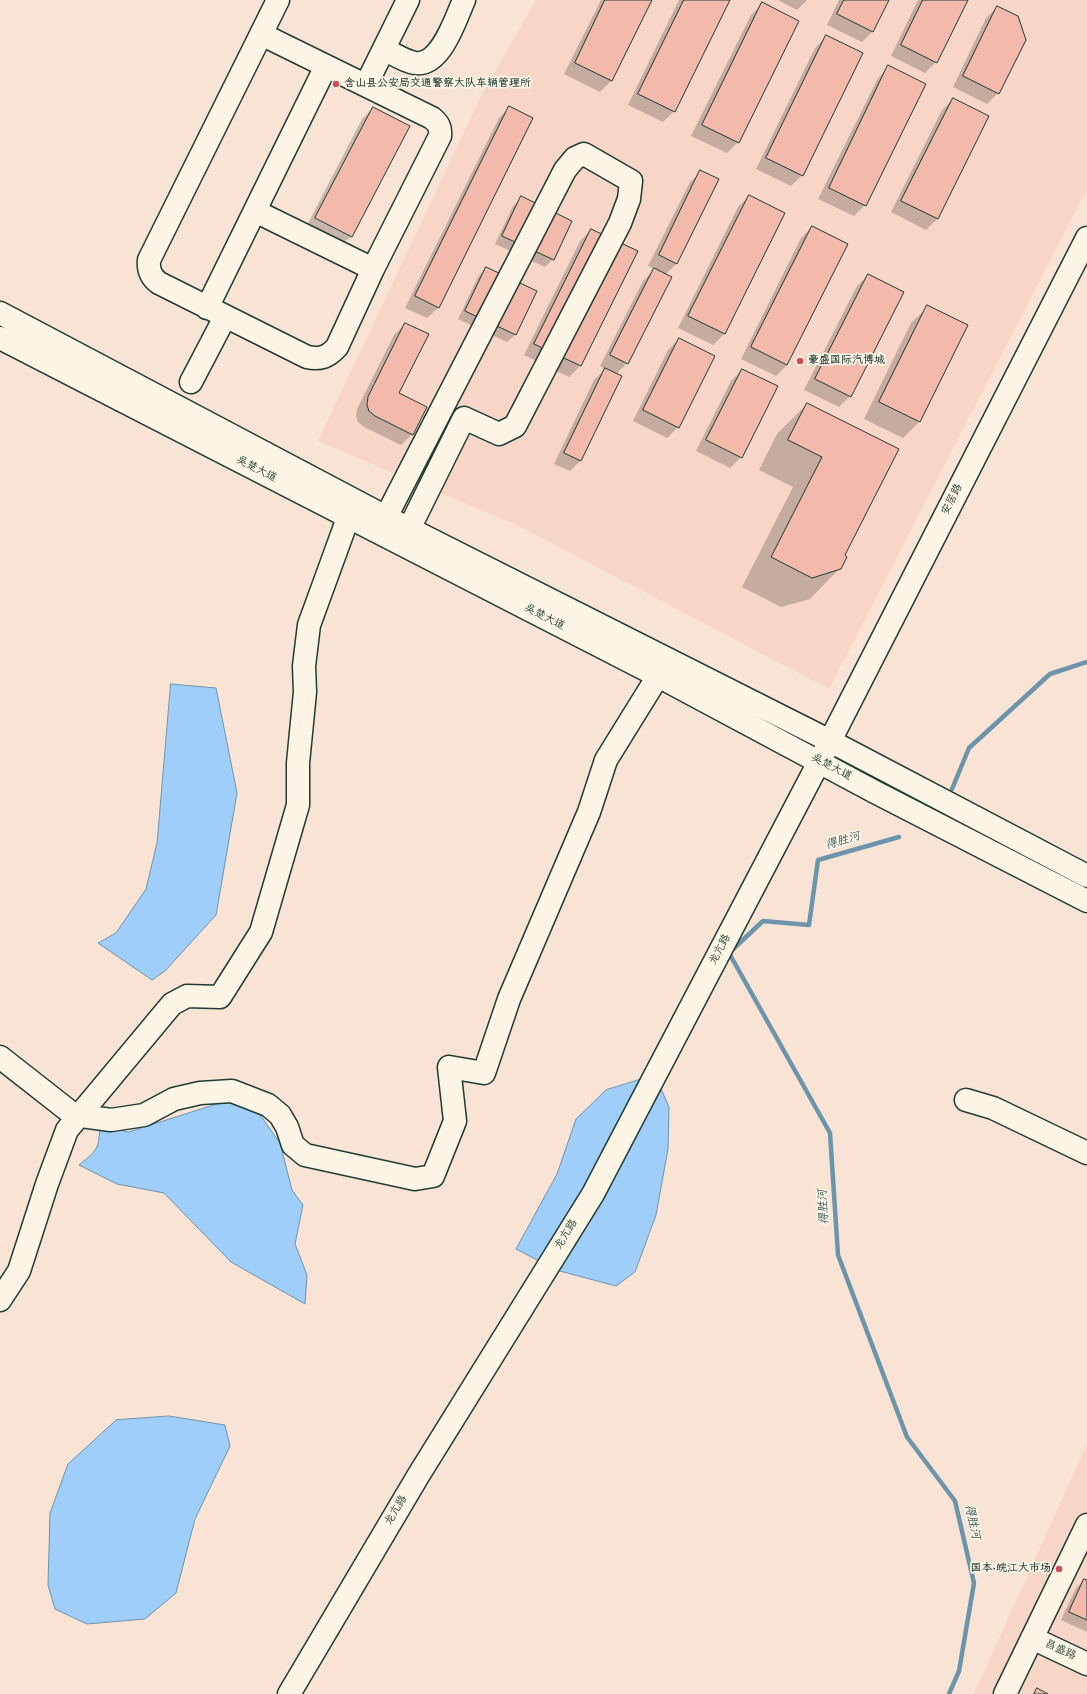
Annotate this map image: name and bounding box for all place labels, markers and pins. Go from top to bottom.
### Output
place label: 含山县公安局交通警察大队车辆管理所 [344,77,531,91]
marker: 含山县公安局交通警察大队车辆管理所 [331,79,341,89]
place label: 豪盛国际汽博城 [808,354,885,368]
marker: 豪盛国际汽博城 [795,356,805,366]
place label: 国本·皖江大市场 [971,1562,1051,1576]
marker: 国本·皖江大市场 [1054,1564,1064,1574]

